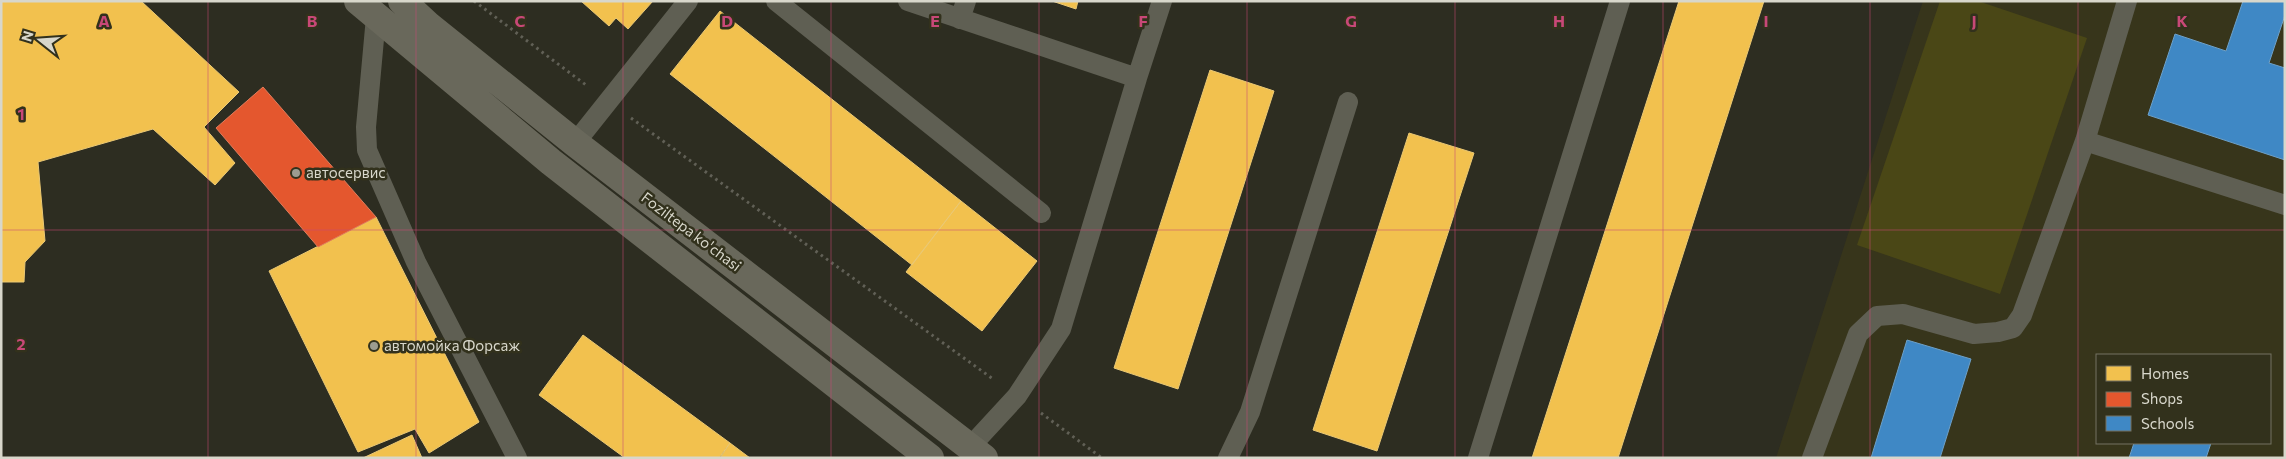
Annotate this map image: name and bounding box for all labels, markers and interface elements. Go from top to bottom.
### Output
text: A [98,11,110,30]
text: B [307,11,318,30]
text: C [515,11,526,30]
text: D [721,11,733,30]
text: E [930,11,940,30]
text: F [1138,11,1148,30]
text: G [1345,11,1357,30]
text: H [1553,11,1565,30]
text: I [1763,11,1769,30]
text: J [1971,11,1977,30]
text: K [2176,11,2188,30]
north arrow [15,15,65,65]
text: N [17,29,37,44]
text: 1 [17,104,25,123]
place label: автосервис [306,163,386,181]
marker: автосервис [290,167,302,179]
street label: Foziltepa ko'chasi [638,188,745,275]
text: 2 [16,334,26,353]
place label: автомойка Форсаж [384,336,520,354]
marker: автомойка Форсаж [368,340,380,352]
legend [2096,354,2271,444]
text: Homes [2141,364,2189,382]
text: Shops [2141,389,2183,407]
text: Schools [2141,414,2195,432]

